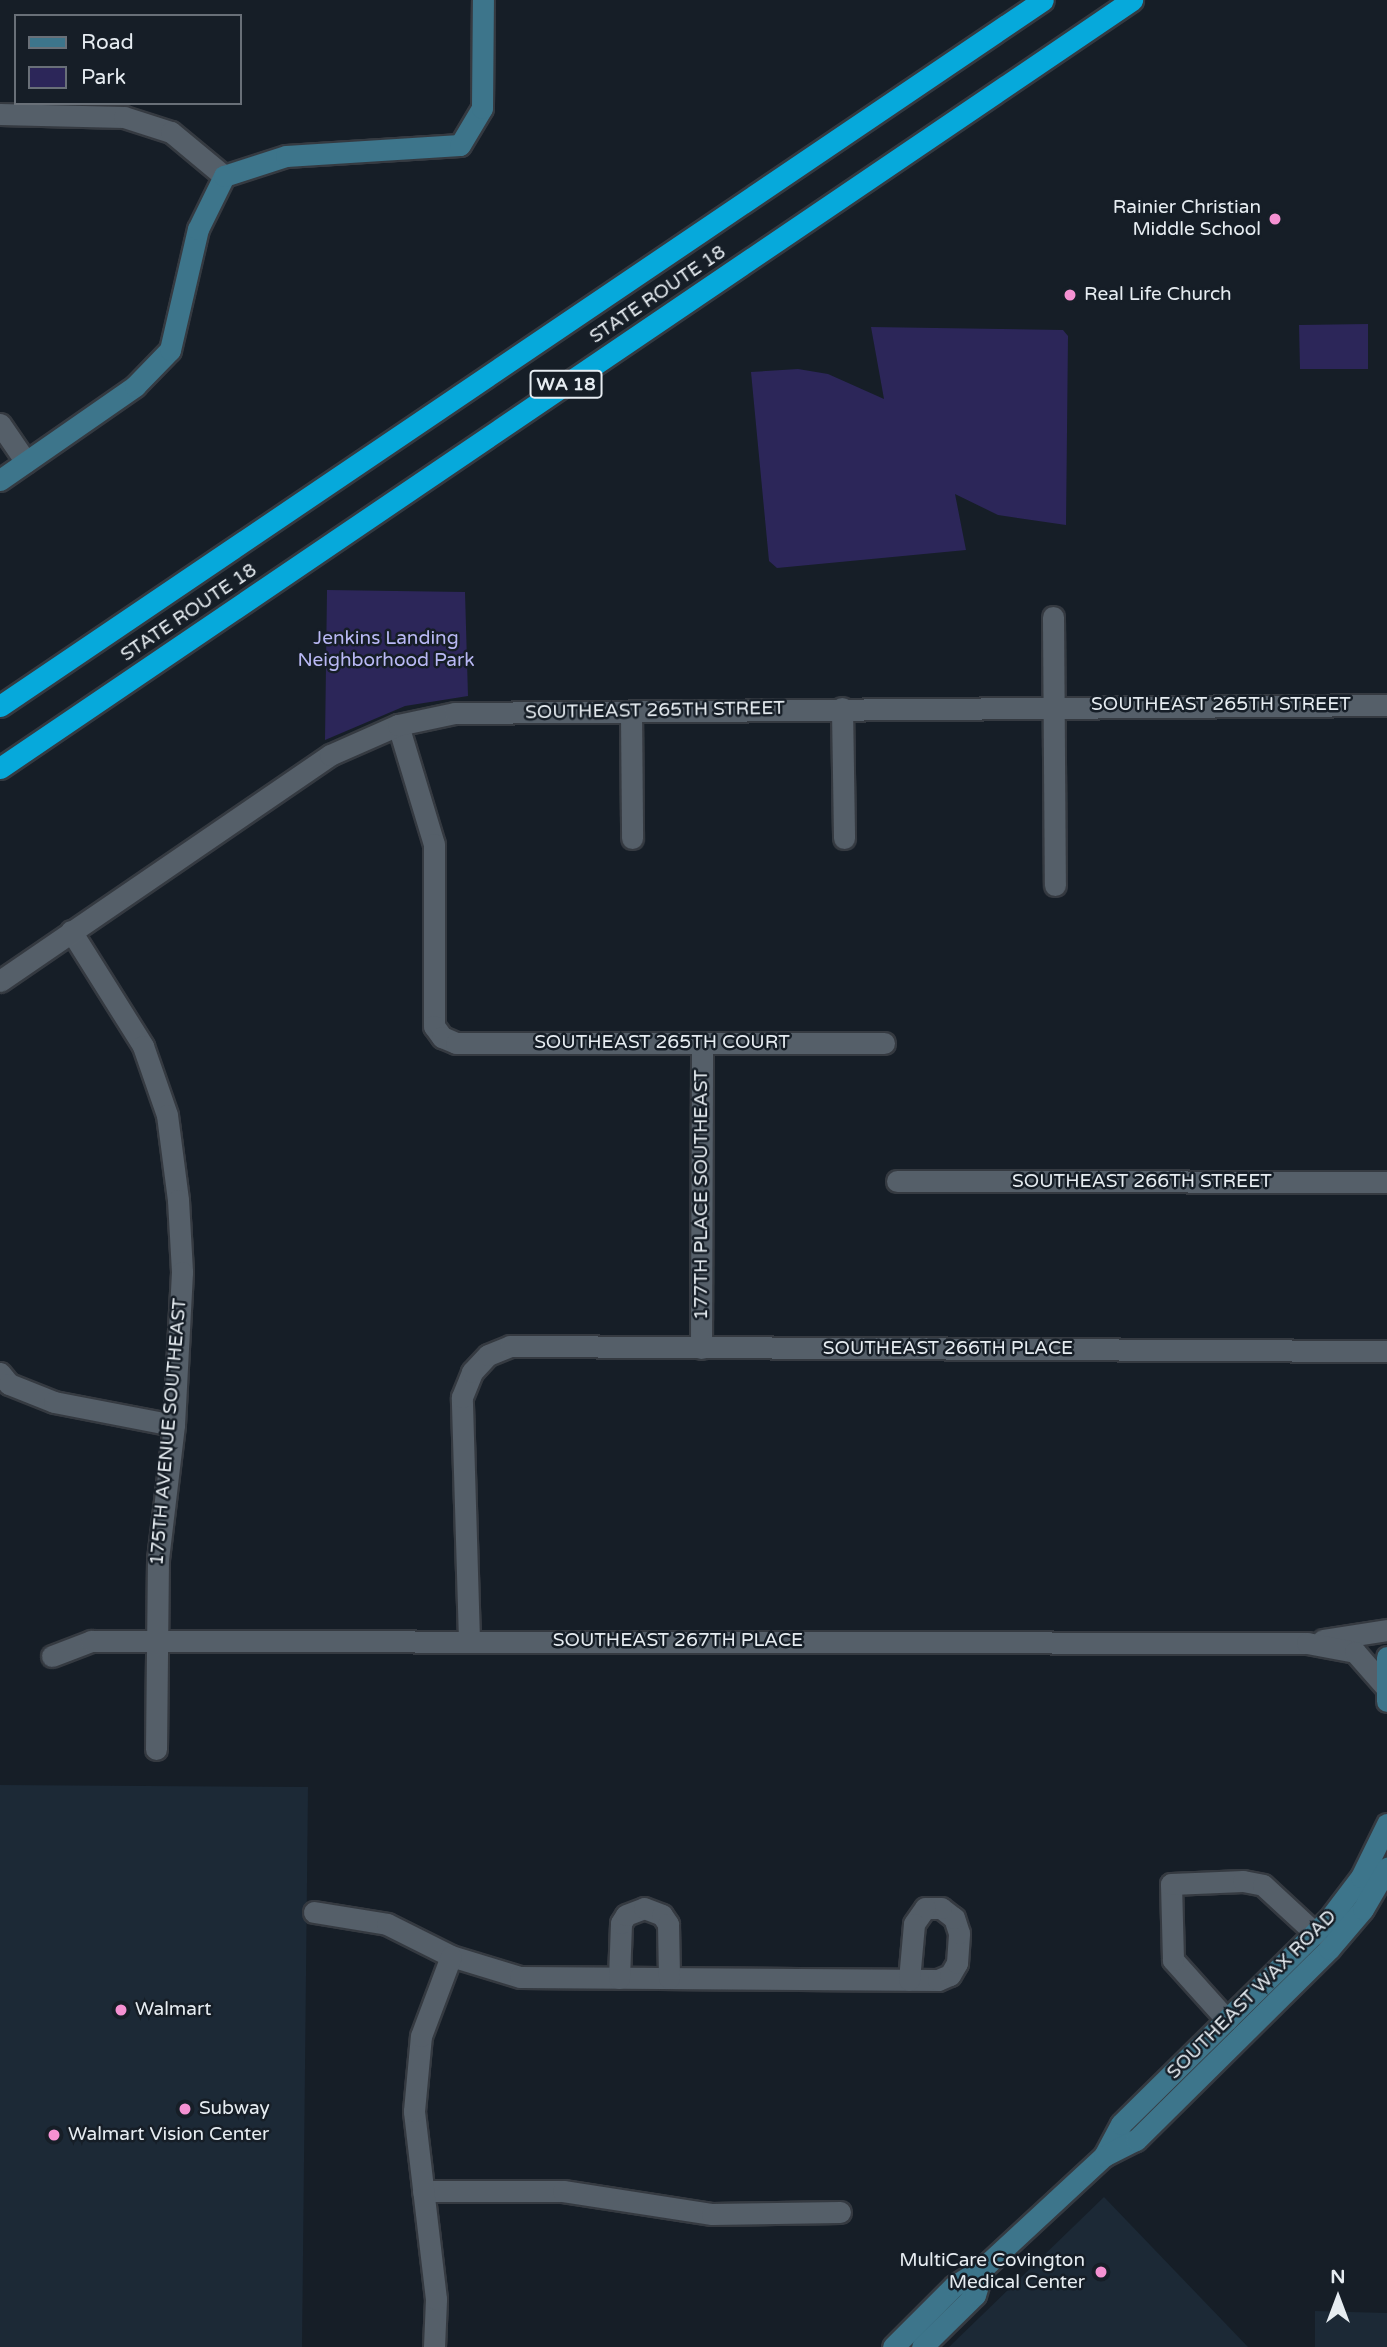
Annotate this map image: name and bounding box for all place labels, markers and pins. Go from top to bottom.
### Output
place label: Rainier Christian Middle School [1113,197,1261,241]
marker: Rainier Christian Middle School [1267,211,1283,227]
place label: Real Life Church [1084,284,1232,306]
marker: Real Life Church [1062,287,1078,303]
place label: Walmart [135,1999,212,2021]
marker: Walmart [113,2002,129,2018]
place label: Subway [199,2098,270,2120]
marker: Subway [177,2101,193,2117]
place label: Walmart Vision Center [68,2124,269,2146]
marker: Walmart Vision Center [46,2127,62,2143]
place label: MultiCare Covington Medical Center [899,2250,1085,2294]
marker: MultiCare Covington Medical Center [1091,2262,1111,2282]

